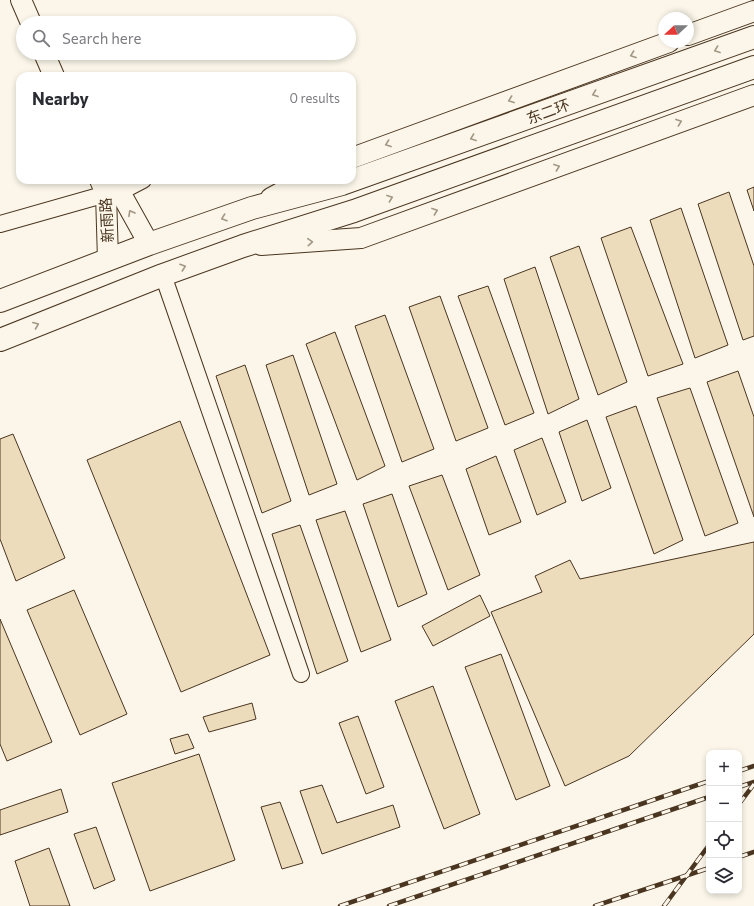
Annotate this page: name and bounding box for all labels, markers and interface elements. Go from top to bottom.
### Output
north arrow [658,12,694,48]
search box [16,16,356,60]
icon: search [30,27,52,49]
text: Search here [62,29,141,47]
one-way arrow [714,46,721,54]
one-way arrow [629,51,636,59]
text: Nearby [32,88,89,109]
text: 0 results [289,90,340,106]
one-way arrow [592,90,599,98]
one-way arrow [507,95,514,104]
street label: 东二环 [524,95,572,127]
one-way arrow [675,119,682,127]
one-way arrow [469,133,476,141]
one-way arrow [385,140,392,148]
one-way arrow [553,163,560,171]
one-way arrow [387,195,394,203]
street label: 新雨路 [96,197,116,243]
one-way arrow [431,208,438,216]
one-way arrow [128,209,136,217]
one-way arrow [221,213,228,222]
one-way arrow [307,237,313,246]
one-way arrow [180,264,187,272]
one-way arrow [33,322,40,330]
map controls [706,750,742,894]
button: + [706,750,742,786]
button: − [706,786,742,822]
button: locate [706,822,742,858]
button: layers [706,858,742,894]

